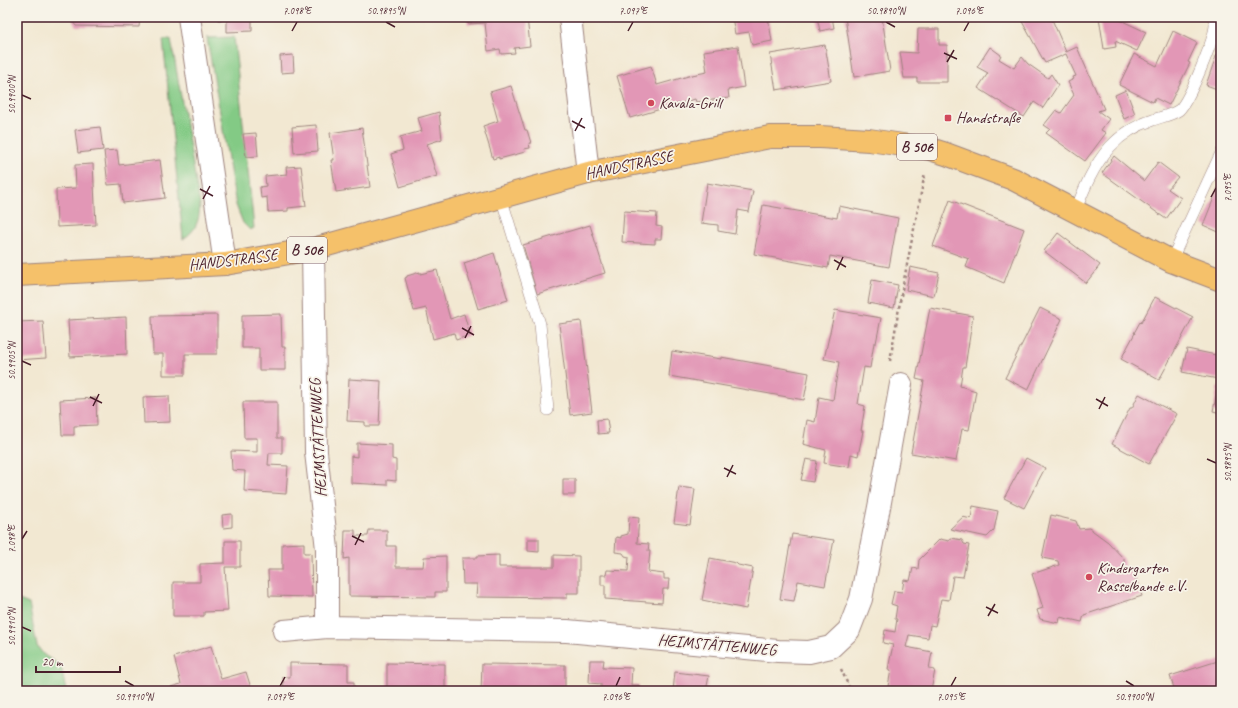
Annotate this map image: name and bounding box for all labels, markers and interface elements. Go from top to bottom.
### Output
text: 7.098°E [283,4,313,17]
text: 50.9895°N [367,4,407,17]
text: 7.097°E [619,4,649,17]
text: 50.9890°N [867,4,907,17]
text: 7.096°E [955,4,985,17]
text: 50.9900°N [5,74,18,114]
place label: Kavala-Grill [659,93,725,113]
marker: Kavala-Grill [646,98,656,108]
place label: Handstraße [956,108,1022,128]
marker: Handstraße [943,113,953,123]
road number: B 506 [897,134,937,160]
street label: HANDSTRASSE [583,145,677,184]
text: 7.095°E [1221,172,1234,202]
road number: B 506 [287,237,327,263]
street label: HANDSTRASSE [187,244,281,275]
text: 50.9905°N [5,340,18,380]
street label: HEIMSTÄTTENWEG [305,376,331,498]
text: 50.9895°N [1221,442,1234,482]
text: 7.098°E [5,523,18,553]
place label: Kindergarten Rasselbande e.V. [1097,558,1188,596]
marker: Kindergarten Rasselbande e.V. [1084,572,1094,582]
text: 50.9910°N [5,606,18,646]
street label: HEIMSTÄTTENWEG [657,630,779,660]
scale bar [36,648,120,674]
text: 20 m [42,654,64,670]
text: 50.9910°N [115,690,155,703]
text: 7.097°E [266,690,296,703]
text: 7.096°E [602,690,632,703]
text: 7.095°E [937,690,967,703]
text: 50.9900°N [1115,690,1155,703]

